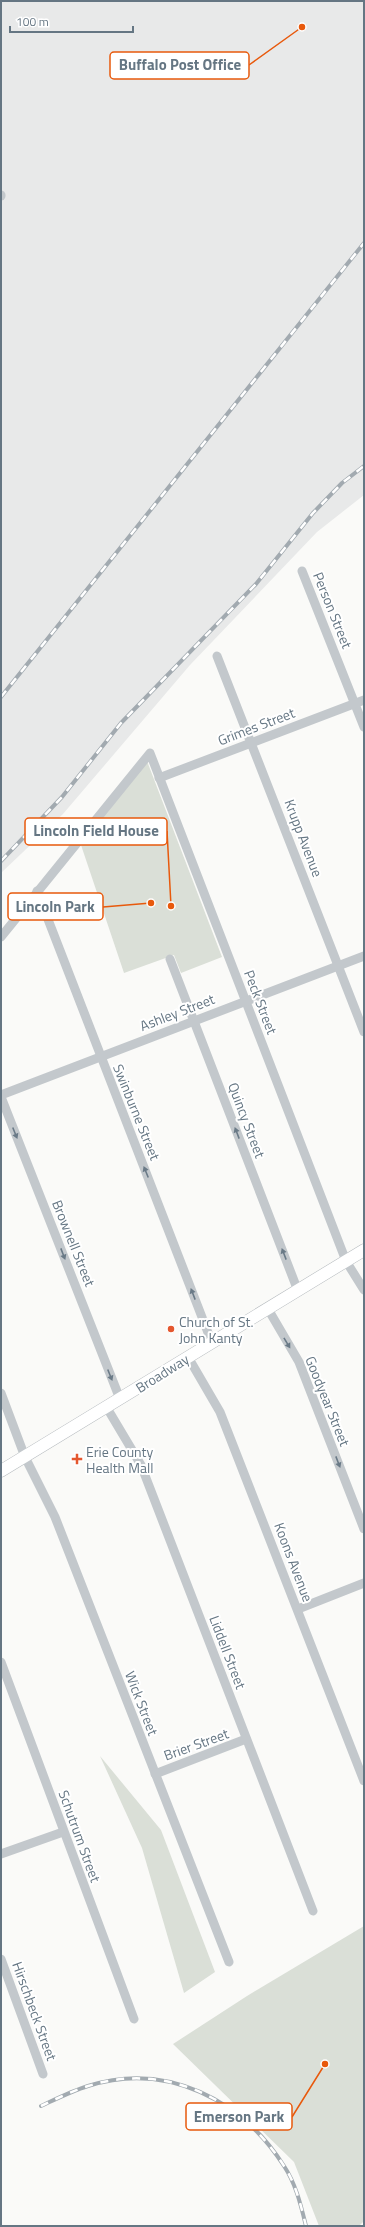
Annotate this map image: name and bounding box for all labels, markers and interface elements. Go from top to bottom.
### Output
scale bar [10,8,133,34]
text: 100 m [16,12,49,31]
callout: Buffalo Post Office [110,52,249,79]
text: Buffalo Post Office [119,53,242,76]
street label: Person Street [308,569,358,651]
street label: Grimes Street [214,702,298,750]
street label: Krupp Avenue [280,796,328,880]
callout: Lincoln Field House [25,818,167,845]
text: Lincoln Field House [33,819,159,842]
callout: Lincoln Park [8,893,103,920]
text: Lincoln Park [15,895,95,918]
street label: Peck Street [239,967,283,1037]
street label: Ashley Street [137,988,217,1036]
street label: Swinburne Street [108,1061,166,1163]
street label: Quincy Street [223,1079,271,1161]
one-way arrow [234,1127,240,1139]
one-way arrow [13,1128,19,1140]
one-way arrow [142,1166,148,1178]
street label: Brownell Street [47,1197,101,1289]
one-way arrow [61,1248,67,1260]
one-way arrow [280,1248,286,1260]
one-way arrow [189,1287,195,1299]
place label: Church of St. John Kanty [179,1311,253,1348]
marker: Church of St. John Kanty [166,1324,176,1334]
one-way arrow [284,1337,291,1349]
street label: Broadway [131,1348,193,1398]
street label: Goodyear Street [300,1353,356,1449]
one-way arrow [108,1370,114,1382]
place label: Erie County Health Mall [86,1441,153,1478]
marker: Erie County Health Mall [71,1453,83,1465]
one-way arrow [335,1457,341,1469]
street label: Koons Avenue [269,1519,319,1605]
street label: Liddell Street [204,1612,252,1692]
street label: Wick Street [120,1668,164,1738]
street label: Brier Street [161,1723,231,1765]
street label: Schutrum Street [54,1787,106,1885]
street label: Hirschbeck Street [7,1959,63,2063]
callout: Emerson Park [186,2103,292,2130]
text: Emerson Park [194,2105,285,2128]

